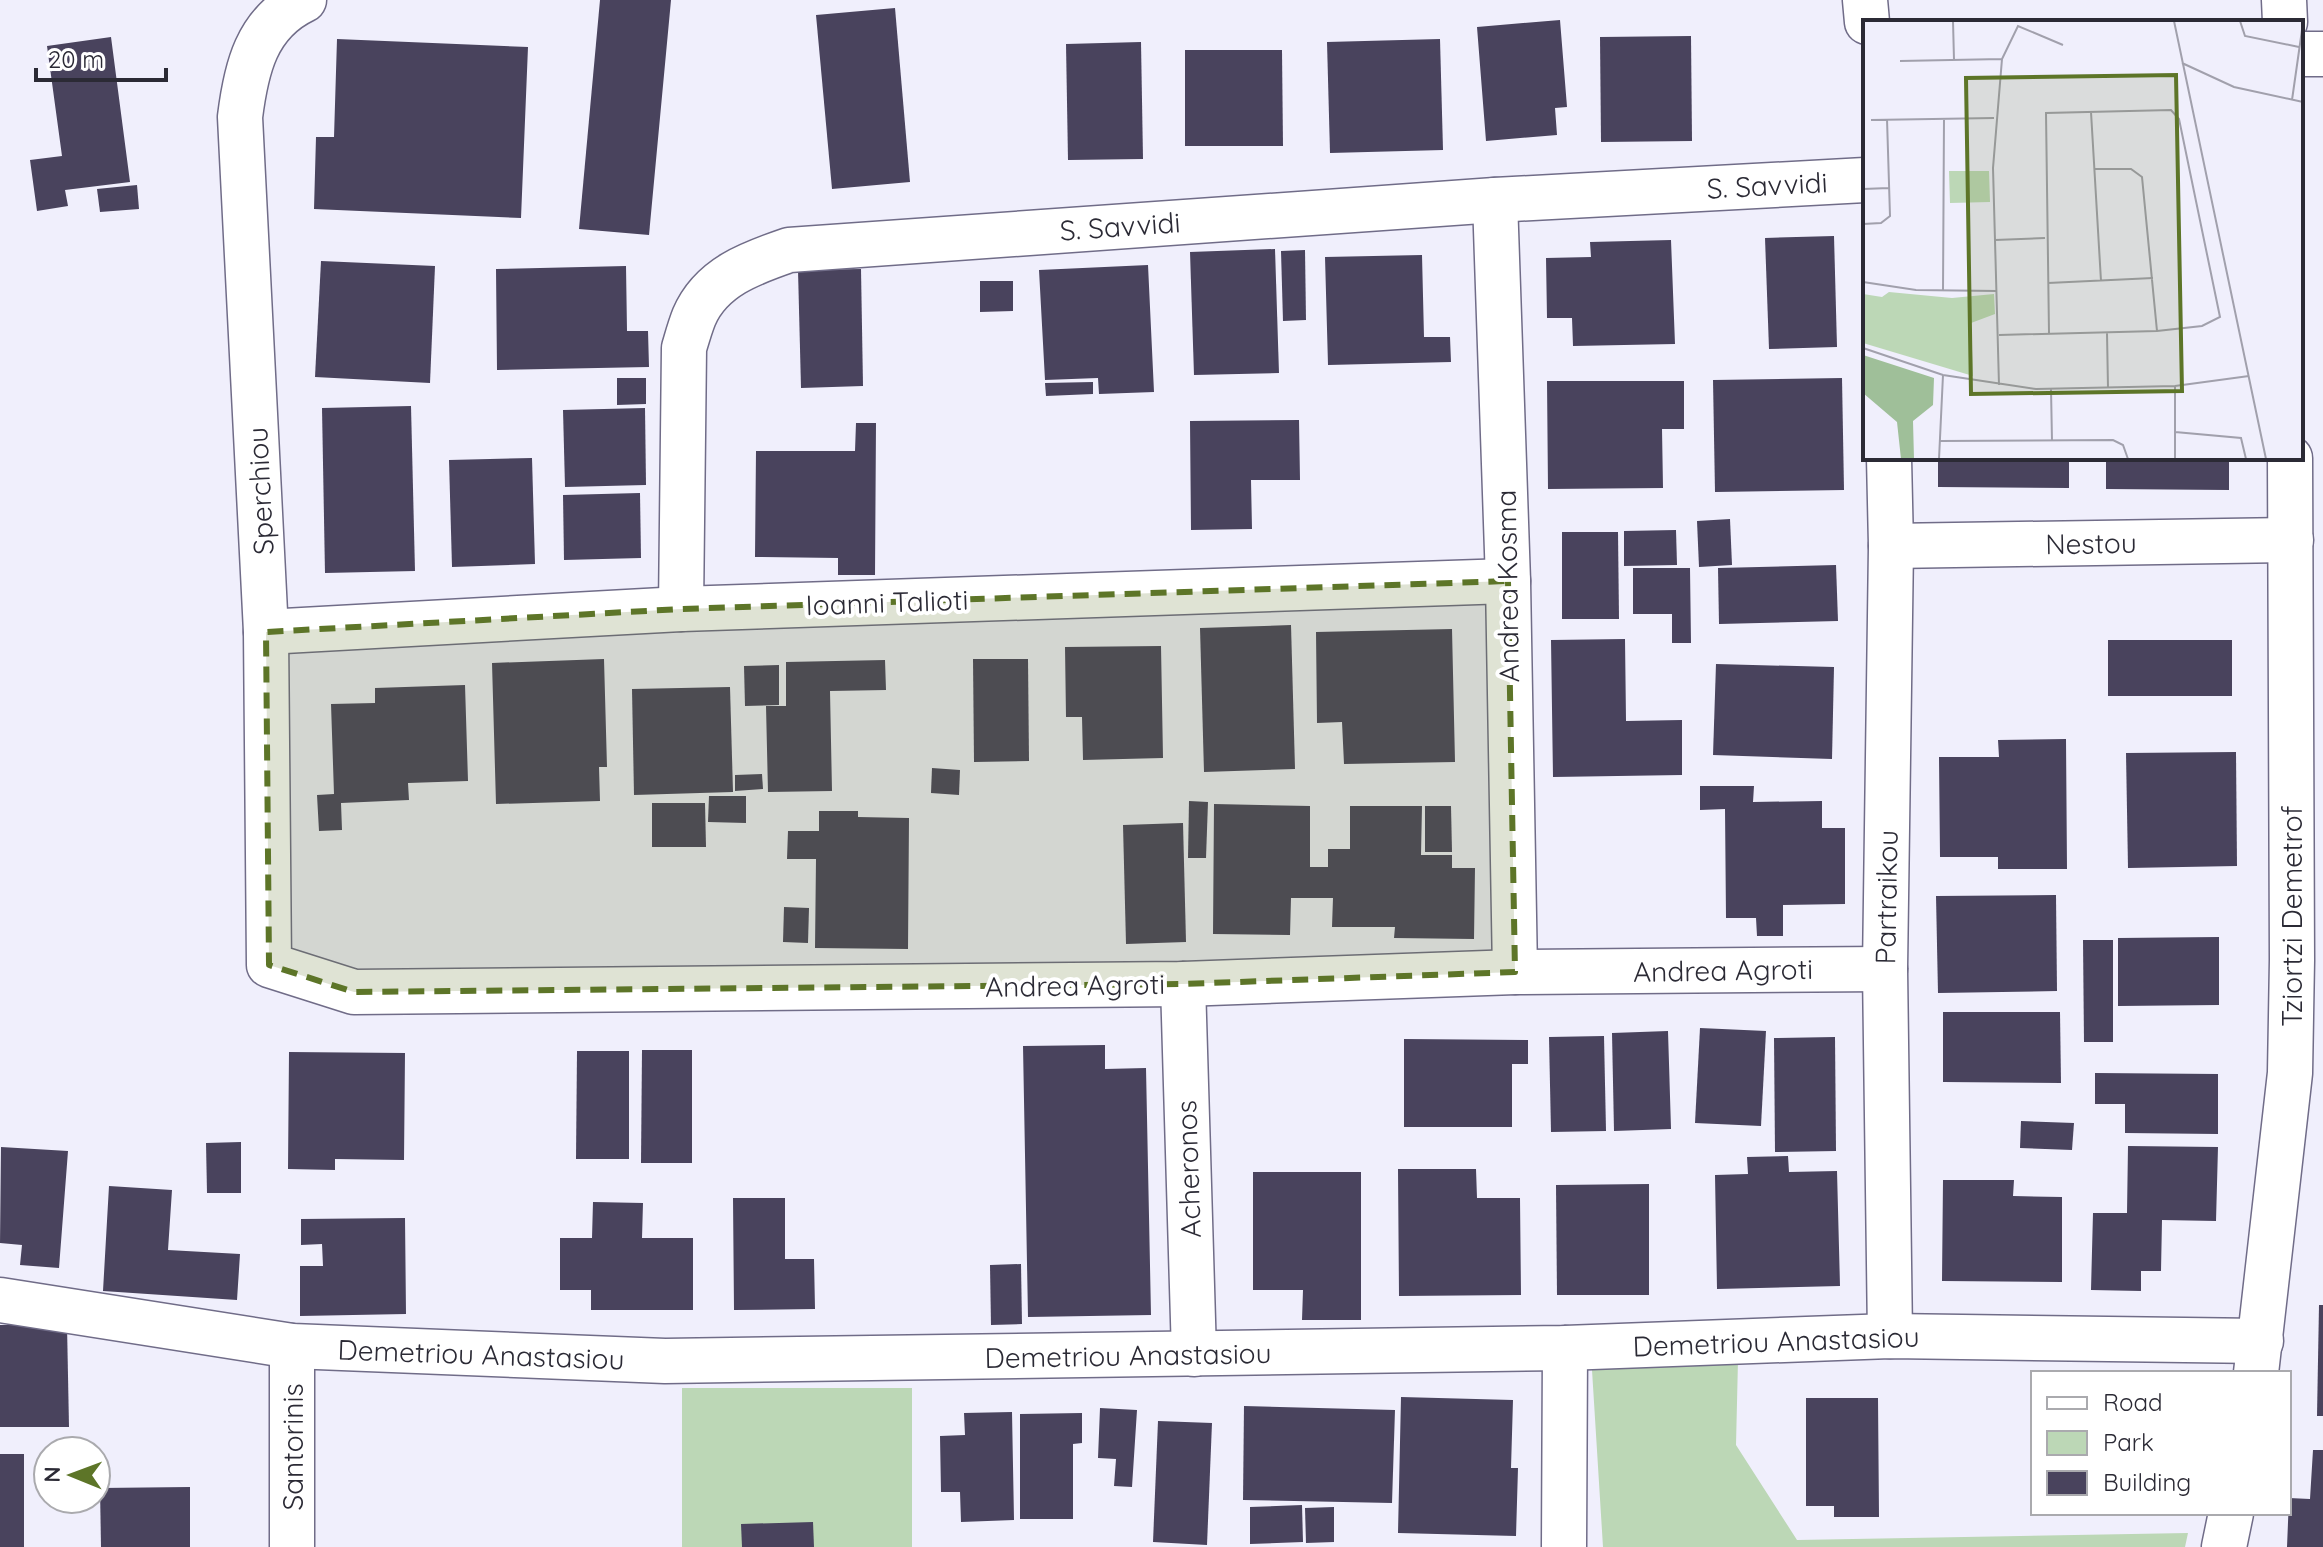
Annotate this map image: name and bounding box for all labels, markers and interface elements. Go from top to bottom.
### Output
inset map [1863,20,2303,460]
scale bar [36,32,166,82]
text: 20 m [48,44,104,74]
street label: S. Savvidi [1706,164,1828,206]
street label: S. Savvidi [1059,204,1181,248]
street label: Sperchiou [239,426,281,556]
street label: Andrea Kosma [1488,489,1526,683]
street label: Nestou [2045,525,2137,561]
street label: Ioanni Talioti [805,582,969,622]
street label: Tziortzi Demetrof [2274,805,2309,1027]
street label: Partraikou [1867,830,1905,964]
street label: Andrea Agroti [1633,951,1813,989]
street label: Andrea Agroti [985,966,1165,1004]
street label: Acheronos [1168,1100,1208,1238]
street label: Demetriou Anastasiou [1632,1319,1920,1363]
street label: Demetriou Anastasiou [337,1332,625,1376]
street label: Demetriou Anastasiou [984,1335,1272,1375]
legend [2031,1371,2291,1515]
street label: Santorinis [275,1383,310,1511]
text: Road [2103,1387,2163,1417]
text: Park [2103,1427,2154,1457]
north arrow [32,1435,112,1515]
text: N [38,1466,66,1483]
text: Building [2103,1467,2191,1497]

